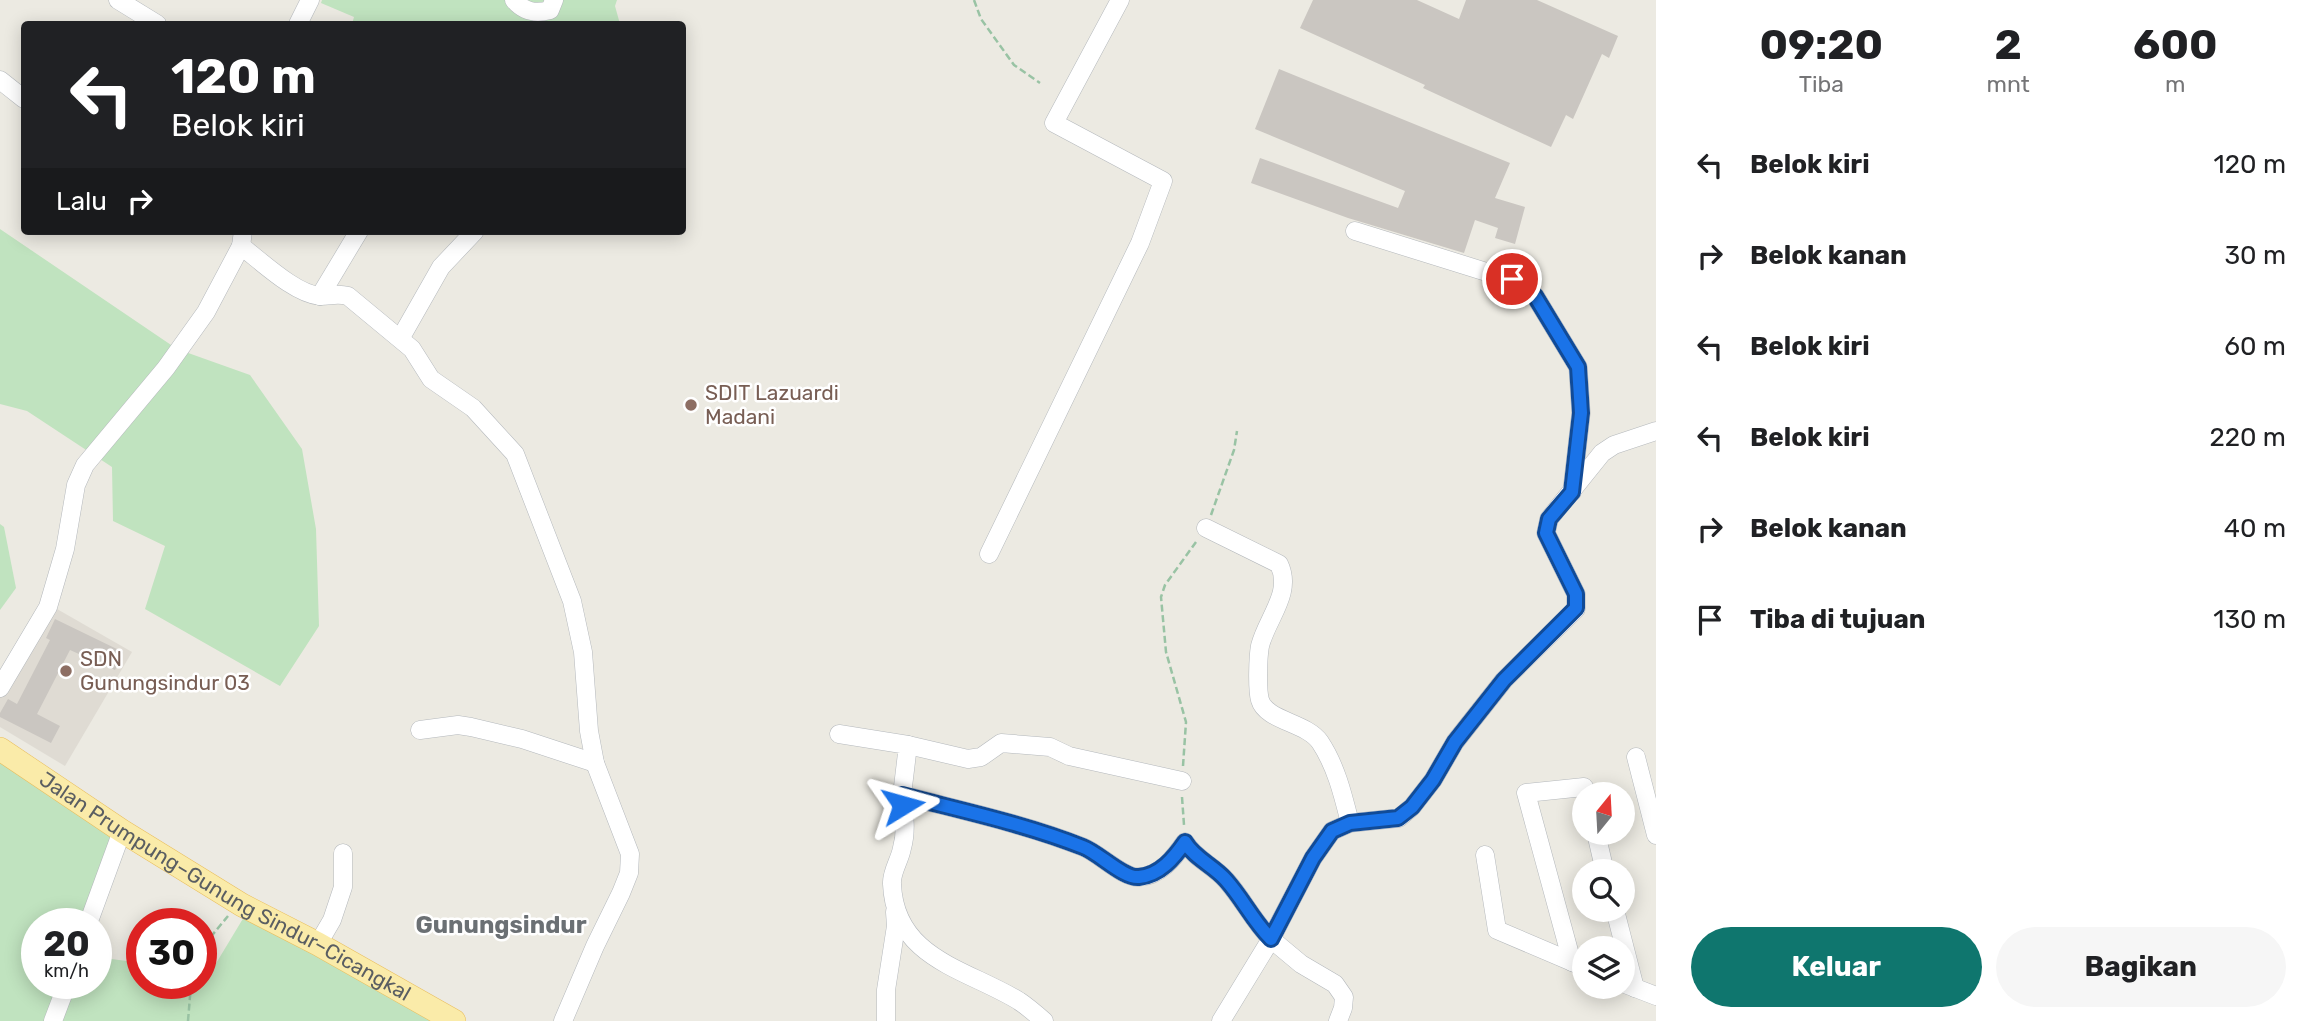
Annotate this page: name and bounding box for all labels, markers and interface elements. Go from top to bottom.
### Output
text: 09:20 [1759,20,1883,70]
text: 2 [1994,20,2022,70]
text: 600 [2133,20,2218,70]
text: 120 m [171,47,316,105]
icon: left [56,49,147,140]
text: Tiba [1799,70,1844,98]
text: mnt [1986,70,2030,98]
text: m [2165,70,2186,98]
text: Belok kiri [171,106,305,144]
icon: left [1691,146,1729,184]
text: Belok kiri [1750,149,1870,180]
text: 120 m [2214,149,2286,180]
icon: right [121,182,159,220]
text: Lalu [56,186,107,217]
icon: right [1691,237,1729,275]
text: Belok kanan [1750,240,1907,271]
text: 30 m [2224,240,2286,271]
pin [1482,249,1542,309]
icon: arrive [1493,260,1531,298]
icon: left [1691,328,1729,366]
text: Belok kiri [1750,331,1870,362]
text: 60 m [2224,331,2286,362]
place label: SDIT Lazuardi Madani [705,380,839,429]
marker: SDIT Lazuardi Madani [683,397,699,413]
icon: left [1691,419,1729,457]
text: Belok kiri [1750,422,1870,453]
text: 220 m [2209,422,2286,453]
icon: right [1691,510,1729,548]
text: Belok kanan [1750,513,1907,544]
text: 40 m [2224,513,2286,544]
icon: arrive [1691,601,1729,639]
text: Tiba di tujuan [1750,604,1925,635]
text: 130 m [2213,604,2286,635]
place label: SDN Gunungsindur 03 [80,646,250,695]
marker: SDN Gunungsindur 03 [58,663,74,679]
street label: Jalan Prumpung–Gunung Sindur–Cicangkal [35,766,415,1006]
position arrow [866,768,940,842]
north arrow [1572,782,1634,845]
map controls [1572,782,1635,999]
button: search [1572,859,1635,922]
speed limit sign: 30 [126,908,217,999]
district label: Gunungsindur [415,911,587,939]
text: 20 [43,923,90,965]
button: Keluar [1691,927,1982,1007]
button: Bagikan [1996,927,2286,1007]
button: layers [1572,936,1635,999]
text: km/h [44,960,89,982]

